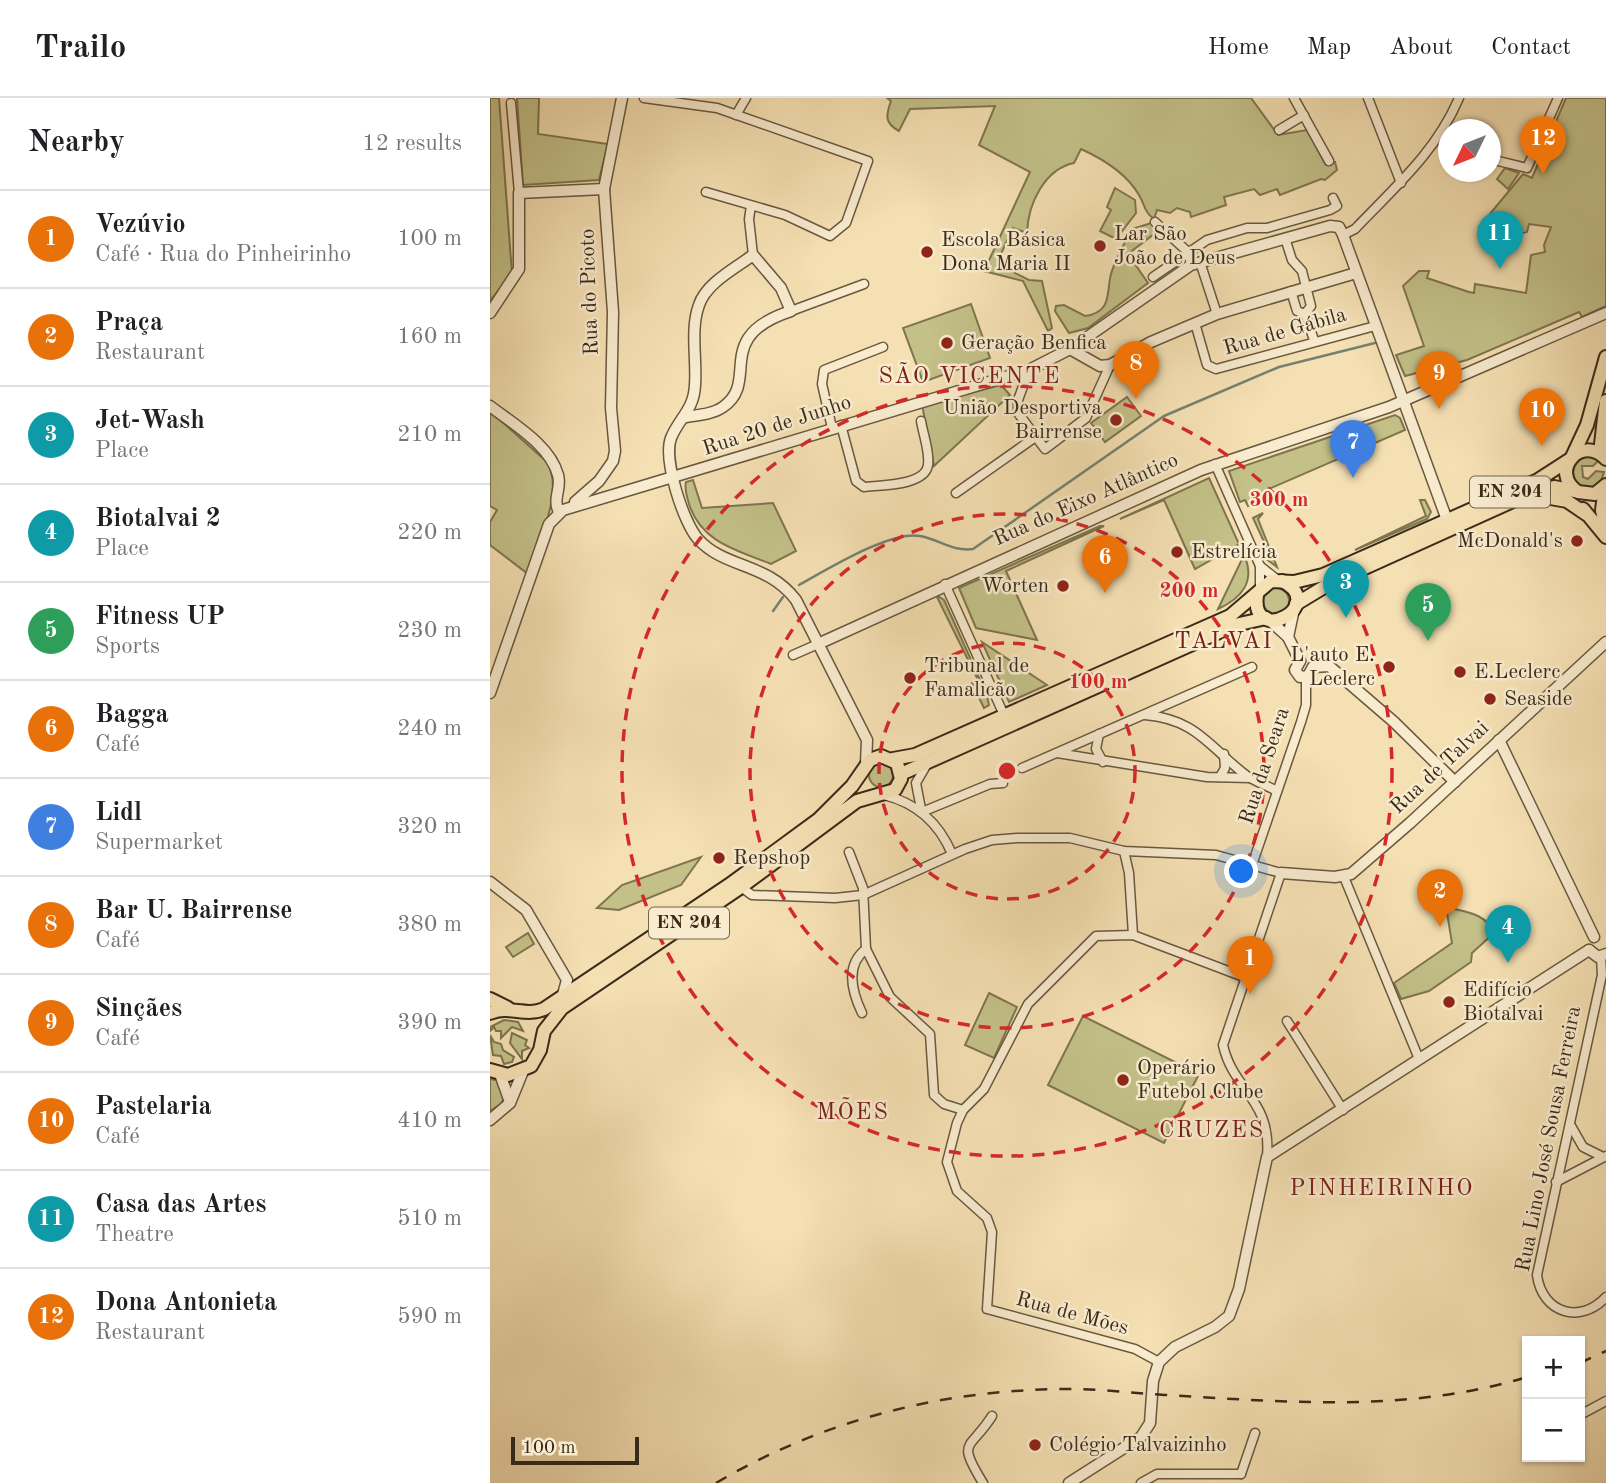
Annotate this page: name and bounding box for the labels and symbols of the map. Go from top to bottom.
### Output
pin: 12 [1520,116,1566,174]
north arrow [1438,119,1501,182]
pin: 11 [1477,211,1523,269]
place label: Lar São João de Deus [1114,224,1235,269]
street label: Rua do Picoto [577,228,603,356]
place label: Escola Básica Dona Maria II [941,230,1070,275]
marker: Lar São João de Deus [1092,238,1108,254]
marker: Escola Básica Dona Maria II [919,244,935,260]
street label: Rua de Gábila [1221,304,1349,360]
place label: Geração Benfica [961,333,1107,354]
marker: Geração Benfica [939,335,955,351]
pin: 8 [1113,341,1159,399]
pin: 9 [1416,351,1462,409]
district label: SÃO VICENTE [879,361,1061,388]
pin: 10 [1519,388,1565,446]
street label: Rua 20 de Junho [700,392,854,460]
place label: União Desportiva Bairrense [943,398,1102,443]
marker: União Desportiva Bairrense [1108,412,1124,428]
pin: 7 [1330,420,1376,478]
street label: Rua do Eixo Atlântico [990,450,1182,550]
road number: EN 204 [1470,476,1550,508]
text: 300 m [1249,490,1309,511]
place label: McDonald's [1457,531,1563,552]
marker: McDonald's [1569,533,1585,549]
pin: 6 [1082,535,1128,593]
place label: Estrelícia [1191,542,1277,563]
marker: Estrelícia [1169,544,1185,560]
pin: 3 [1323,560,1369,618]
place label: Worten [981,576,1049,597]
marker: Worten [1055,578,1071,594]
text: 200 m [1159,581,1219,602]
pin: 5 [1405,583,1451,641]
district label: TALVAI [1174,630,1274,653]
place label: L'auto E. Leclerc [1290,645,1375,690]
place label: Tribunal de Famalicão [924,656,1029,701]
marker: L'auto E. Leclerc [1381,659,1397,675]
place label: E.Leclerc [1474,662,1560,683]
marker: E.Leclerc [1452,664,1468,680]
marker: Tribunal de Famalicão [902,670,918,686]
text: 100 m [1068,672,1128,693]
place label: Seaside [1504,689,1572,710]
marker: Seaside [1482,691,1498,707]
street label: Rua da Seara [1236,705,1294,827]
street label: Rua de Talvai [1387,718,1493,818]
centre of rings [995,759,1019,783]
place label: Repshop [733,848,810,869]
marker: Repshop [711,850,727,866]
your location [1224,854,1258,888]
pin: 2 [1417,869,1463,927]
pin: 4 [1485,905,1531,963]
road number: EN 204 [649,908,729,938]
pin: 1 [1227,936,1273,994]
place label: Edifício Biotalvai [1463,980,1543,1025]
marker: Edifício Biotalvai [1441,994,1457,1010]
street label: Rua Lino José Sousa Ferreira [1513,1004,1585,1274]
place label: Operário Futebol Clube [1137,1058,1264,1103]
marker: Operário Futebol Clube [1115,1072,1131,1088]
district label: MÕES [816,1096,890,1124]
district label: CRUZES [1159,1119,1265,1142]
district label: PINHEIRINHO [1290,1177,1474,1200]
street label: Rua de Mões [1013,1289,1131,1339]
scale bar [511,1434,639,1466]
place label: Colégio Talvaizinho [1049,1435,1227,1456]
marker: Colégio Talvaizinho [1027,1437,1043,1453]

